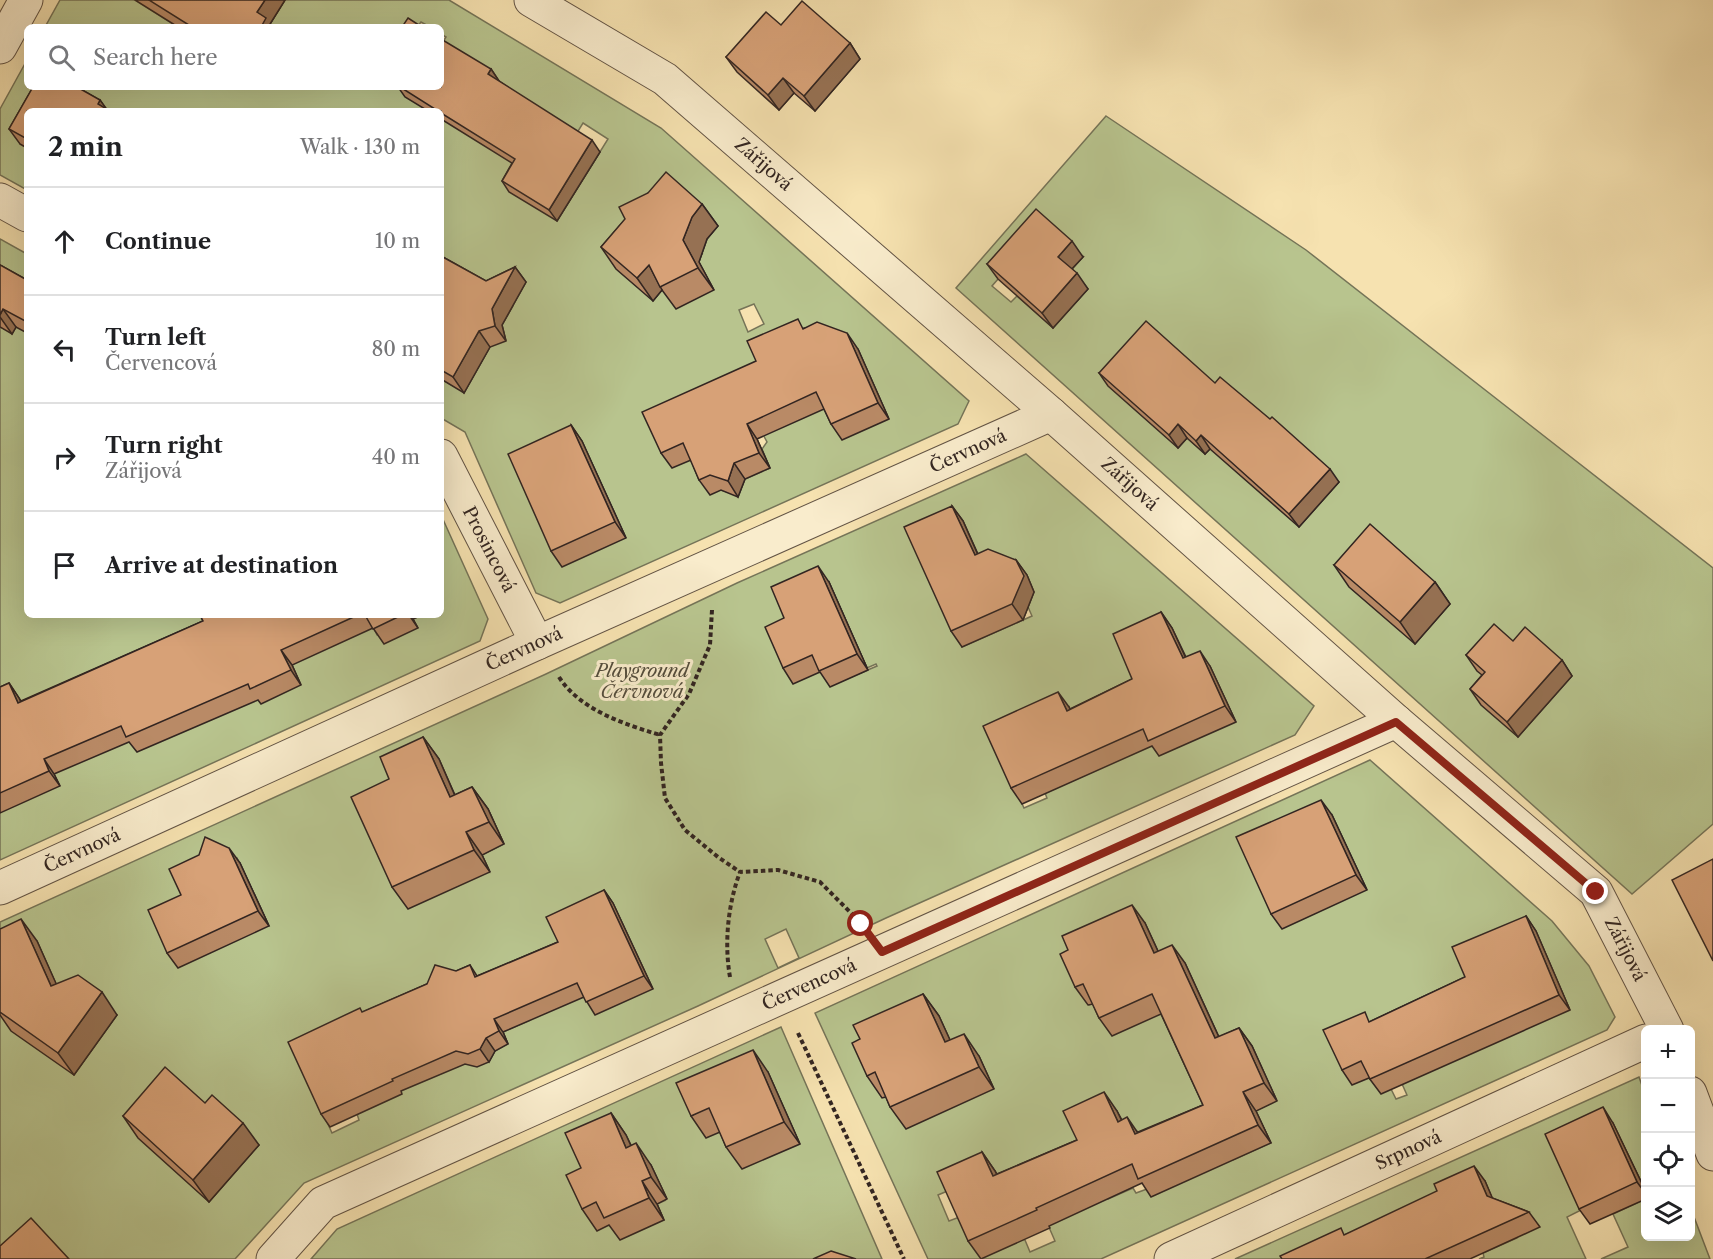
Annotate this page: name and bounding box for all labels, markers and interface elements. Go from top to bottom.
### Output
search box [24,24,444,90]
icon: search [45,41,78,74]
text: Search here [93,44,218,71]
text: 2 min [48,131,123,163]
street label: Zářijová [730,134,797,196]
text: Walk · 130 m [300,135,420,159]
icon: ahead [48,225,81,258]
text: Continue [105,228,211,255]
text: 10 m [375,229,420,253]
text: Turn left [105,324,206,351]
icon: left [48,333,81,366]
text: 80 m [372,337,420,361]
text: Červencová [105,351,217,375]
street label: Červnová [925,424,1010,478]
text: Turn right [105,432,223,459]
icon: right [48,441,81,474]
text: 40 m [372,445,420,469]
street label: Zářijová [1097,453,1163,516]
text: Zářijová [105,459,182,483]
street label: Prosincová [458,503,520,597]
icon: arrive [48,549,81,582]
text: Arrive at destination [105,552,338,579]
street label: Červnová [481,622,566,676]
park label: Playground Červnová [593,660,691,703]
street label: Červnová [39,823,124,878]
route end [1582,878,1608,904]
route start [847,910,873,936]
street label: Zářijová [1600,914,1651,985]
street label: Červencová [758,954,860,1015]
map controls [1641,1025,1695,1241]
button: + [1641,1025,1695,1079]
button: − [1641,1079,1695,1133]
street label: Srpnová [1372,1125,1445,1175]
button: locate [1641,1133,1695,1187]
button: layers [1641,1187,1695,1241]

